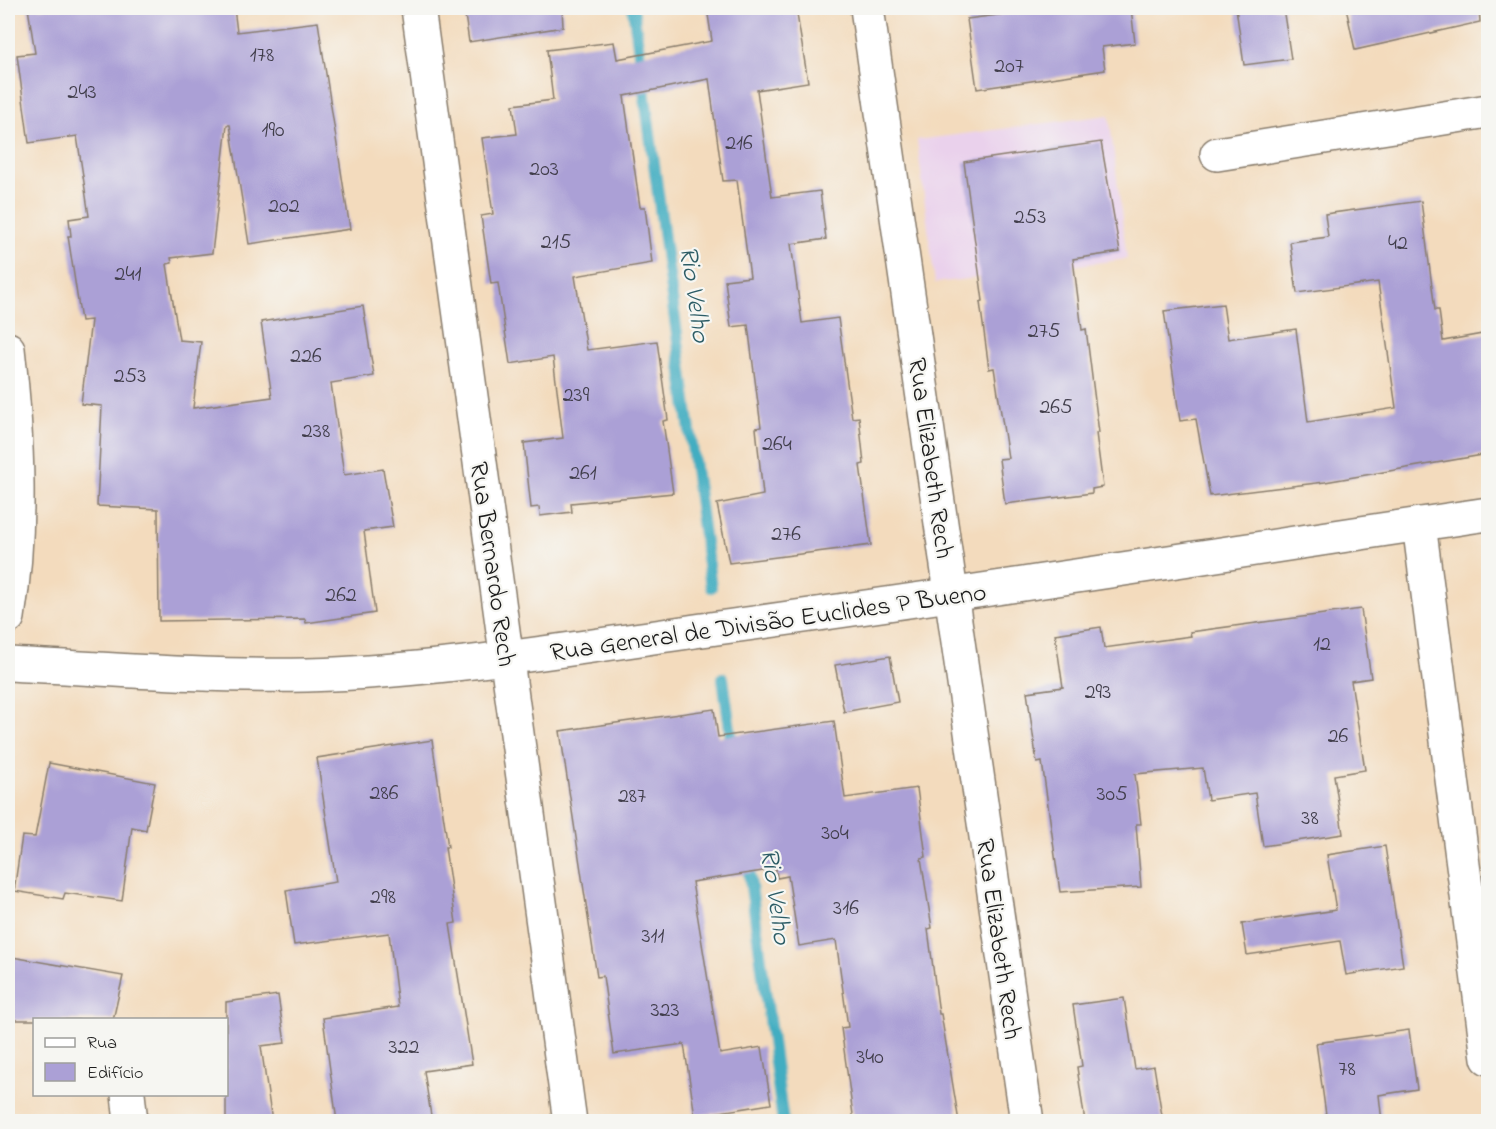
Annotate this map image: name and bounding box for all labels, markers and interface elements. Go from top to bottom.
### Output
house number: 178 [250,40,274,72]
house number: 207 [994,51,1024,83]
house number: 243 [67,77,97,109]
house number: 190 [261,115,285,147]
house number: 216 [725,128,753,160]
house number: 203 [529,154,559,186]
house number: 202 [268,191,300,223]
house number: 253 [1014,202,1046,234]
house number: 215 [541,227,571,259]
house number: 42 [1388,228,1408,260]
water label: Rio Velho [667,244,720,346]
house number: 241 [115,259,142,291]
house number: 275 [1028,316,1060,348]
house number: 226 [290,341,322,373]
street label: Rua Elizabeth Rech [896,356,962,561]
house number: 253 [114,361,146,393]
house number: 239 [563,380,590,412]
house number: 265 [1039,392,1073,424]
house number: 238 [302,416,330,448]
house number: 264 [762,429,792,461]
house number: 261 [569,458,597,490]
street label: Rua Bernardo Rech [458,460,524,669]
house number: 276 [771,519,801,551]
street label: Rua General de Divisão Euclides P Bueno [548,575,989,673]
house number: 262 [325,580,357,612]
house number: 12 [1313,629,1331,661]
house number: 293 [1085,677,1111,709]
house number: 26 [1328,721,1349,753]
house number: 286 [370,778,399,810]
house number: 305 [1096,779,1128,811]
house number: 287 [618,781,646,813]
house number: 38 [1301,803,1319,835]
house number: 304 [821,818,849,850]
street label: Rua Elizabeth Rech [964,837,1030,1042]
water label: Rio Velho [748,846,801,948]
house number: 298 [370,882,396,914]
house number: 316 [833,893,859,925]
house number: 311 [641,921,665,953]
house number: 323 [650,995,680,1027]
legend [33,1018,228,1096]
text: Rua [87,1031,117,1057]
house number: 322 [389,1032,420,1064]
house number: 340 [856,1042,884,1074]
house number: 78 [1338,1054,1356,1086]
text: Edifício [87,1061,143,1087]

